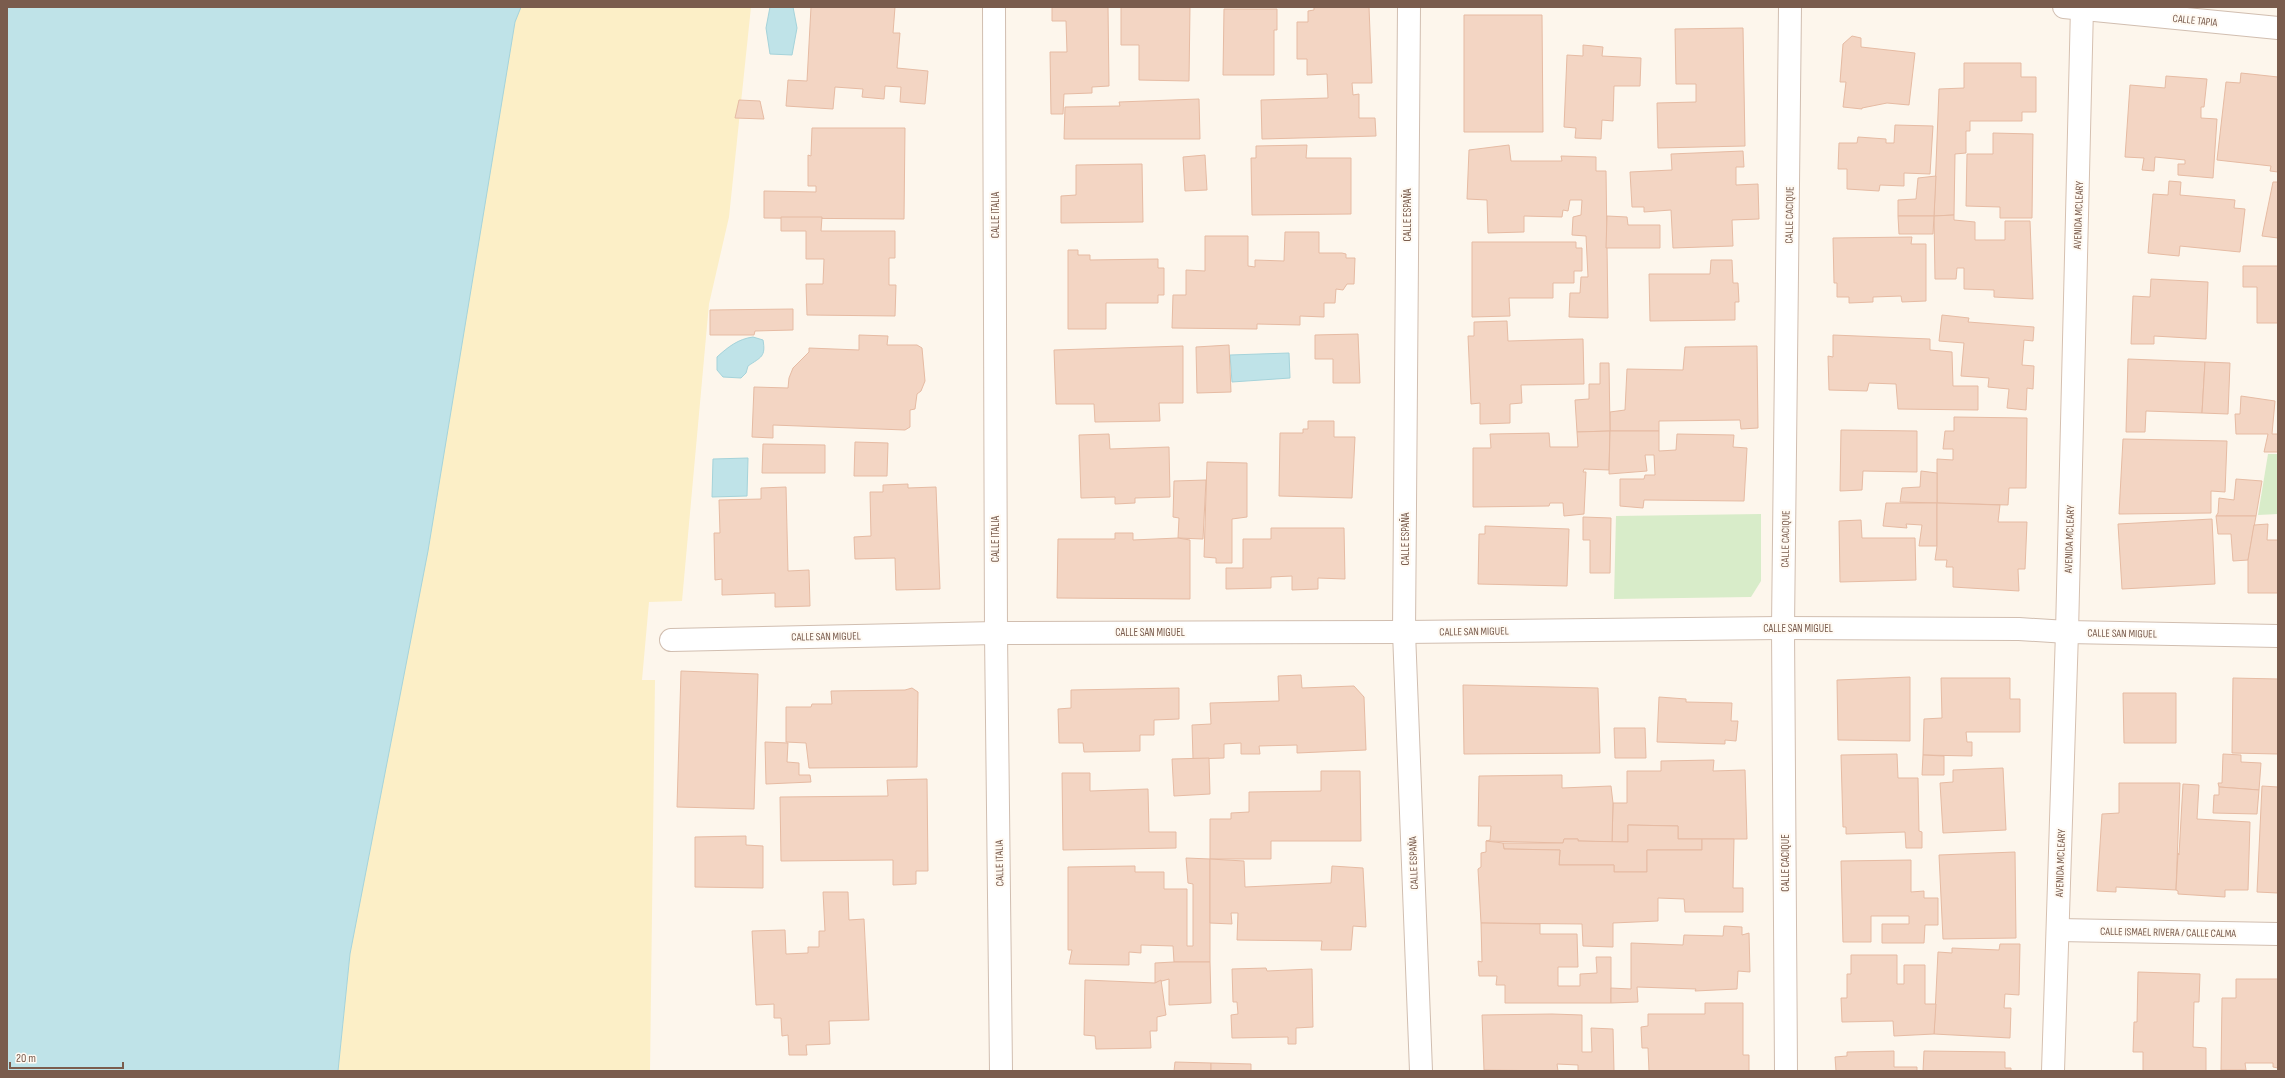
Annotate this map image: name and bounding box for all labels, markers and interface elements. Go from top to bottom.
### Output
street label: CALLE TAPIA [2172,12,2218,29]
street label: AVENIDA MCLEARY [2071,180,2086,250]
street label: CALLE CACIQUE [1782,186,1796,244]
street label: CALLE ESPAÑA [1400,188,1414,242]
street label: CALLE ITALIA [989,191,1002,238]
street label: AVENIDA MCLEARY [2062,504,2077,574]
street label: CALLE CACIQUE [1778,510,1792,568]
street label: CALLE ESPAÑA [1398,512,1412,566]
street label: CALLE ITALIA [989,515,1002,562]
street label: CALLE SAN MIGUEL [1763,622,1833,635]
street label: CALLE SAN MIGUEL [1439,624,1509,639]
street label: CALLE SAN MIGUEL [1115,626,1185,639]
street label: CALLE SAN MIGUEL [2087,626,2157,641]
street label: CALLE SAN MIGUEL [791,629,861,644]
street label: AVENIDA MCLEARY [2053,828,2068,898]
street label: CALLE CACIQUE [1779,834,1792,892]
street label: CALLE ESPAÑA [1405,836,1421,890]
street label: CALLE ITALIA [993,839,1006,886]
street label: CALLE ISMAEL RIVERA / CALLE CALMA [2100,925,2236,940]
scale bar [10,1044,123,1070]
text: 20 m [16,1051,36,1066]

